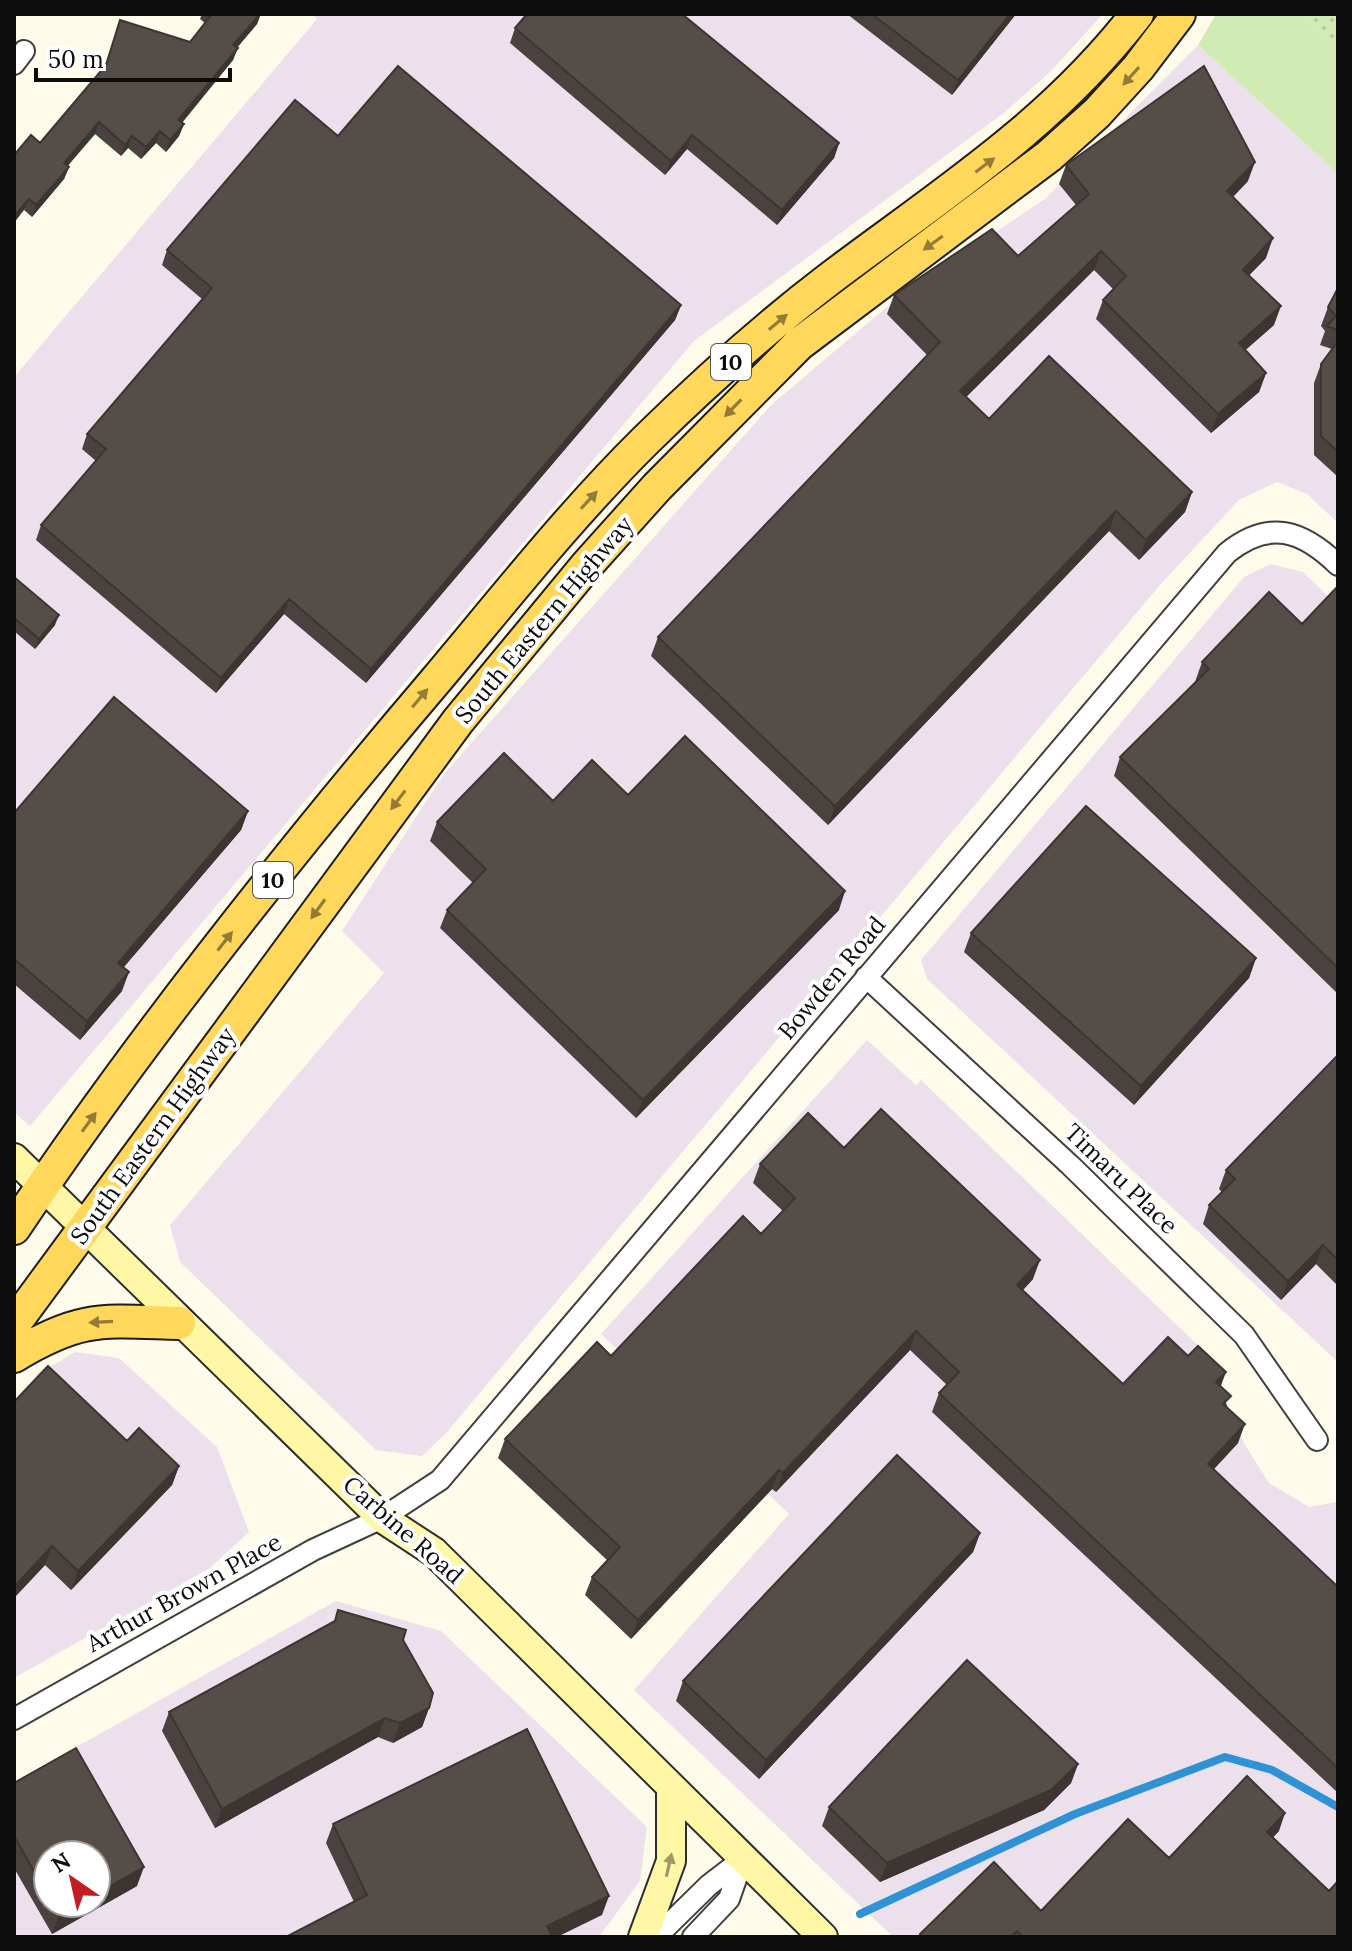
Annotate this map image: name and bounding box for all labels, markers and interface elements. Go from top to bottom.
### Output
scale bar [36,32,230,82]
text: 50 m [48,44,104,75]
one-way arrow [1123,66,1141,85]
one-way arrow [975,157,995,173]
one-way arrow [923,235,944,250]
one-way arrow [768,314,788,331]
road number: 10 [711,344,751,380]
one-way arrow [724,398,743,417]
one-way arrow [579,491,597,510]
street label: South Eastern Highway [448,509,640,730]
one-way arrow [411,688,428,708]
one-way arrow [391,790,407,810]
road number: 10 [253,862,293,898]
one-way arrow [310,898,326,920]
street label: Bowden Road [771,910,892,1046]
one-way arrow [217,931,233,951]
street label: South Eastern Highway [63,1021,242,1250]
one-way arrow [81,1112,97,1132]
street label: Timaru Place [1058,1117,1185,1240]
one-way arrow [88,1316,113,1329]
street label: Carbine Road [337,1469,470,1590]
street label: Arthur Brown Place [80,1526,287,1659]
north arrow [32,1839,112,1919]
text: N [46,1846,76,1879]
one-way arrow [663,1853,675,1878]

